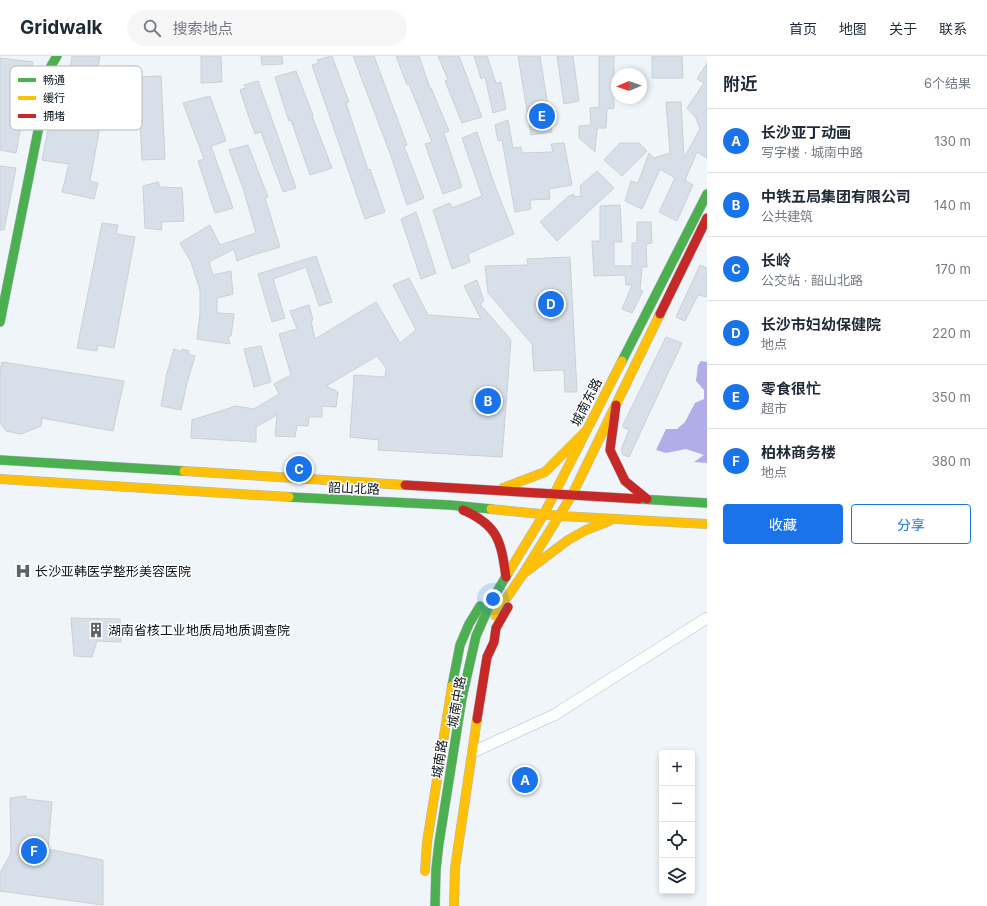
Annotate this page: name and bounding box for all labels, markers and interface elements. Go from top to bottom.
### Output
search box [127,10,407,46]
text: Gridwalk [20,16,103,39]
icon: search [141,17,163,39]
text: 搜索地点 [173,19,233,38]
text: 首页 [789,20,817,37]
text: 地图 [839,20,867,37]
text: 关于 [889,20,917,37]
text: 联系 [939,20,967,37]
legend [10,66,142,130]
north arrow [611,68,647,104]
text: 畅通 [43,73,65,87]
text: 附近 [723,74,757,94]
text: 6个结果 [924,75,971,91]
text: 缓行 [43,91,65,105]
pin: E [529,101,555,131]
text: 拥堵 [43,109,65,123]
text: 长沙亚丁动画 [761,123,851,142]
text: A [731,133,741,149]
text: 130 m [934,133,971,149]
text: 写字楼 · 城南中路 [761,144,863,160]
text: 中铁五局集团有限公司 [761,187,911,206]
text: B [732,197,740,213]
text: 140 m [934,197,971,213]
text: 公共建筑 [761,208,813,224]
text: 长岭 [761,251,791,270]
text: C [731,261,741,277]
text: 170 m [935,261,971,277]
text: 公交站 · 韶山北路 [761,272,863,288]
pin: D [538,289,564,319]
text: 长沙市妇幼保健院 [761,315,881,334]
text: D [731,325,741,341]
text: 220 m [932,325,971,341]
text: 地点 [761,336,787,352]
street label: 城南东路 [567,375,605,429]
text: 零食很忙 [761,379,821,398]
pin: B [475,386,501,416]
text: E [732,389,740,405]
text: 350 m [932,389,971,405]
text: 超市 [761,400,787,416]
text: 柏林商务楼 [761,443,836,462]
text: F [732,453,740,469]
text: 380 m [932,453,971,469]
pin: C [286,454,312,484]
text: 地点 [761,464,787,480]
street label: 韶山北路 [328,479,380,497]
button: 收藏 [723,504,843,544]
button: 分享 [851,504,971,544]
hospital icon: 长沙亚韩医学整形美容医院 [14,562,32,580]
place label: 长沙亚韩医学整形美容医院 [35,563,191,579]
your location [483,589,503,609]
building icon: 湖南省核工业地质局地质调查院 [87,621,105,639]
place label: 湖南省核工业地质局地质调查院 [108,622,290,638]
street label: 城南中路 [444,675,468,729]
street label: 城南路 [428,738,450,780]
map controls [659,750,695,894]
button: + [659,750,695,786]
pin: A [512,765,538,795]
button: − [659,786,695,822]
button: locate [659,822,695,858]
pin: F [21,836,47,866]
button: layers [659,858,695,894]

